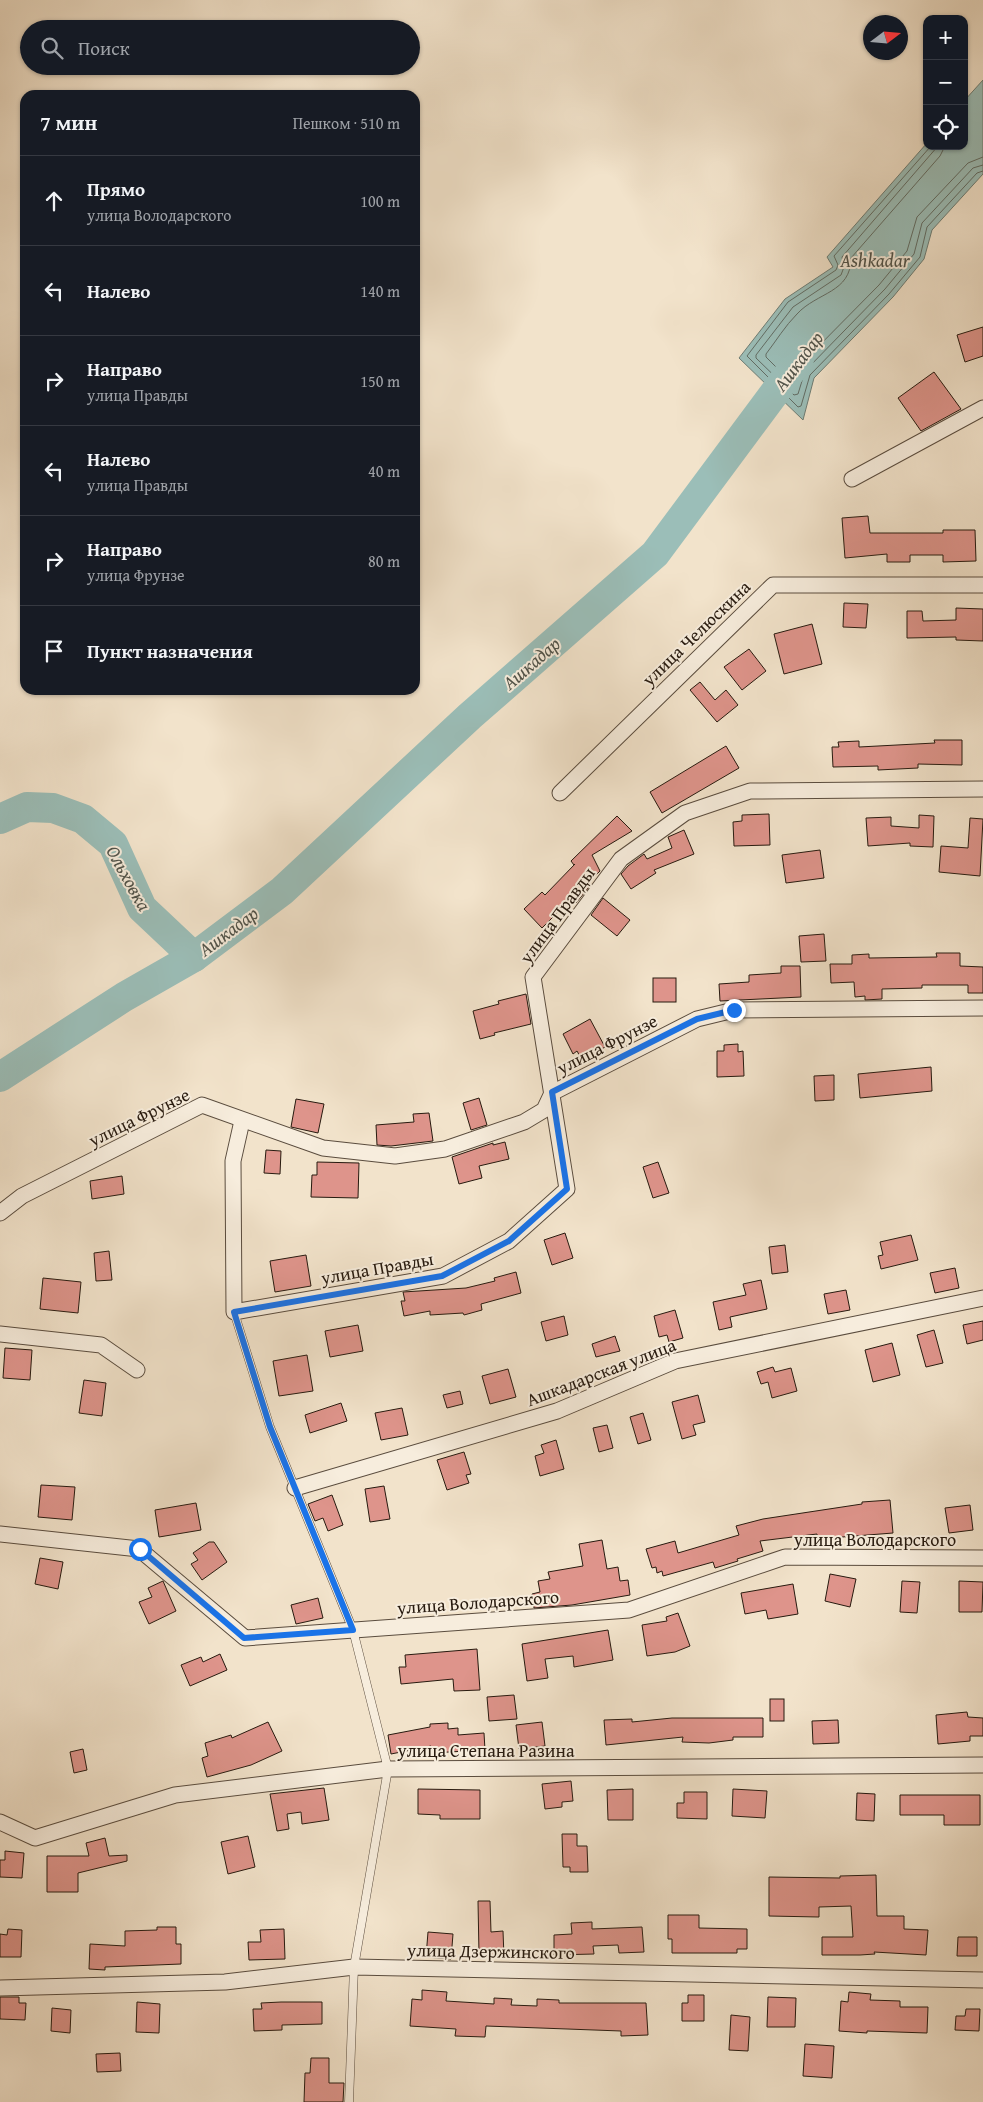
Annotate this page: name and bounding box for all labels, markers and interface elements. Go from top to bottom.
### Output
north arrow [863,15,908,60]
map controls [923,15,968,150]
button: + [923,15,968,60]
search box [20,20,420,75]
icon: search [38,34,66,62]
text: Поиск [78,34,130,62]
button: − [923,60,968,105]
button: locate [923,105,968,150]
text: 7 мин [40,107,97,138]
text: Пешком · 510 m [293,111,400,135]
text: Прямо [87,175,145,203]
icon: ahead [40,187,68,215]
text: 100 m [360,189,400,213]
text: улица Володарского [87,203,231,227]
water label: Ashkadar [839,246,911,274]
icon: left [40,277,68,305]
text: Налево [87,277,150,305]
text: 140 m [360,279,400,303]
water label: Ашкадар [766,325,830,398]
text: Направо [87,355,162,383]
icon: right [40,367,68,395]
text: 150 m [360,369,400,393]
text: улица Правды [87,383,188,407]
text: Налево [87,445,150,473]
icon: left [40,457,68,485]
text: 40 m [368,459,400,483]
text: улица Правды [87,473,188,497]
text: Направо [87,535,162,563]
icon: right [40,547,68,575]
text: 80 m [368,549,400,573]
text: улица Фрунзе [87,563,185,587]
street label: улица Челюскина [635,574,757,693]
water label: Ашкадар [495,630,566,697]
icon: arrive [40,637,68,665]
text: Пункт назначения [87,637,253,665]
water label: Ольховка [100,840,159,916]
street label: улица Правды [512,861,602,970]
water label: Ашкадар [191,899,264,963]
route end [723,999,746,1022]
street label: улица Фрунзе [551,1007,662,1081]
street label: улица Фрунзе [83,1081,194,1154]
street label: улица Правды [318,1245,436,1291]
street label: Ашкадарская улица [522,1331,680,1413]
street label: улица Володарского [793,1526,956,1553]
route start [129,1538,152,1561]
street label: улица Володарского [395,1583,560,1621]
street label: улица Степана Разина [397,1737,575,1764]
street label: улица Дзержинского [406,1936,575,1966]

